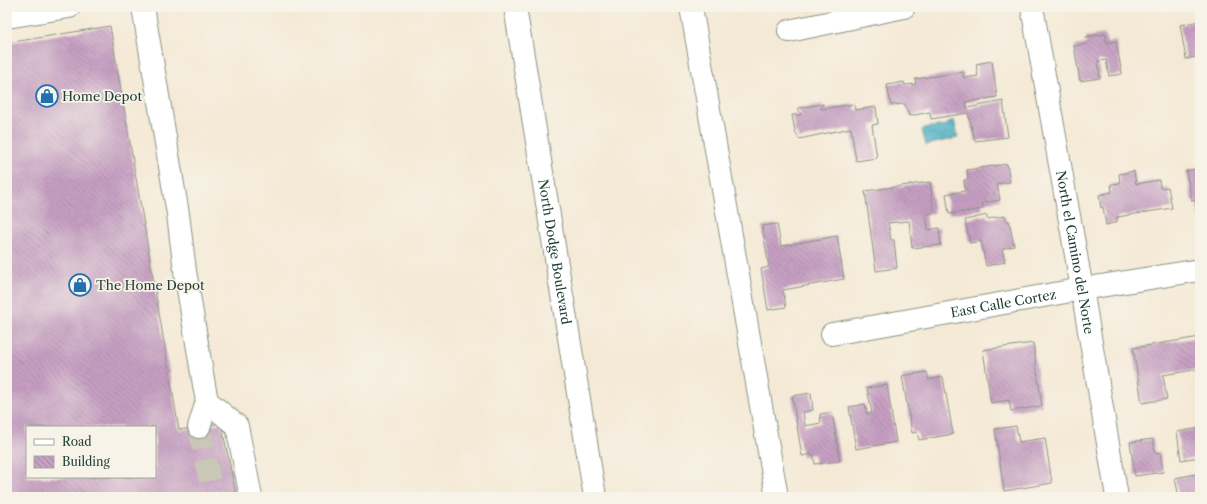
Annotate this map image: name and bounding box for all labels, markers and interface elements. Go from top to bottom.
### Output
shop icon: Home Depot [34,83,60,109]
place label: Home Depot [62,88,142,104]
street label: North el Camino del Norte [1053,169,1097,335]
street label: North Dodge Boulevard [535,178,575,326]
shop icon: The Home Depot [67,272,93,298]
place label: The Home Depot [96,277,205,293]
street label: East Calle Cortez [949,286,1058,321]
legend [26,426,156,478]
text: Road [62,434,92,449]
text: Building [62,454,110,469]

